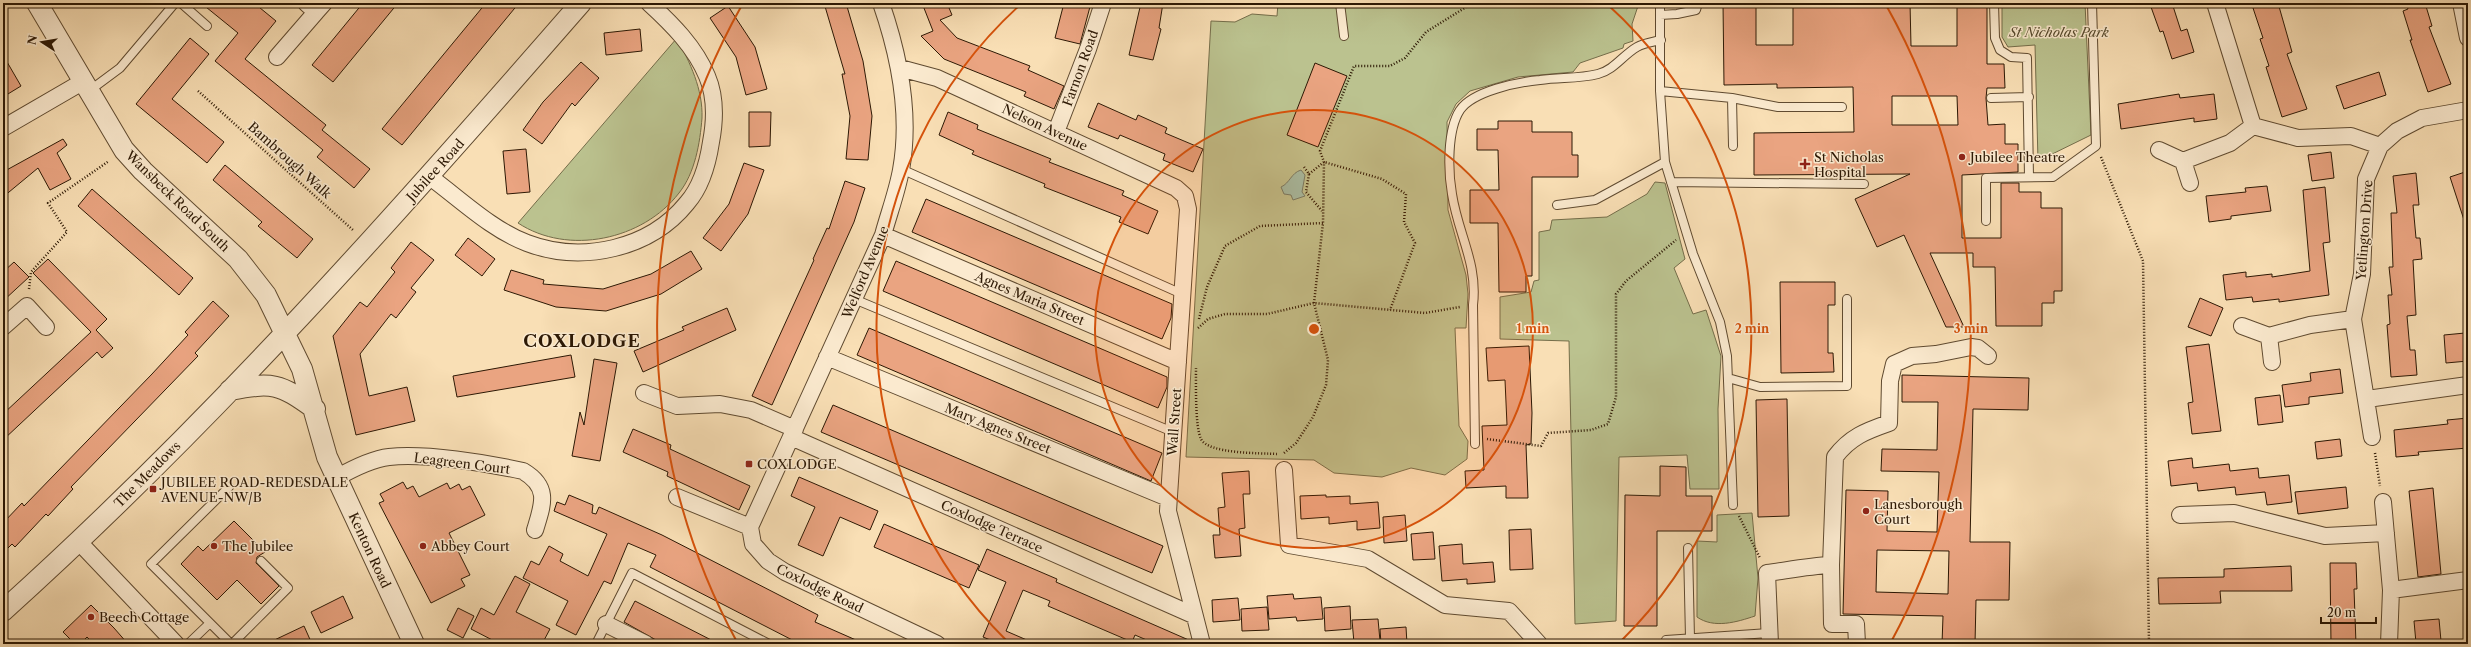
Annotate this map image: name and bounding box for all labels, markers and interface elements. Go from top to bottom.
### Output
north arrow [22,22,62,62]
park label: St Nicholas Park [2008,24,2109,40]
street label: Farnon Road [1059,28,1101,108]
text: N [24,33,40,46]
street label: Nelson Avenue [1000,100,1090,154]
street label: Bambrough Walk [245,118,335,202]
street label: Jubilee Road [402,135,467,206]
street label: Wansbeck Road South [122,146,233,255]
place label: St Nicholas Hospital [1814,149,1884,180]
place label: Jubilee Theatre [1968,149,2065,165]
marker: Jubilee Theatre [1957,152,1967,162]
marker: St Nicholas Hospital [1799,158,1811,170]
street label: Yetlington Drive [2352,179,2375,282]
street label: Welford Avenue [838,223,892,322]
street label: Agnes Maria Street [972,267,1087,328]
text: 1 min [1517,321,1550,336]
text: 2 min [1735,321,1770,336]
text: 3 min [1954,321,1989,336]
centre of rings [1307,322,1321,336]
district label: COXLODGE [523,331,641,351]
street label: Wall Street [1164,387,1184,457]
street label: Mary Agnes Street [943,399,1054,457]
street label: The Meadows [110,437,184,511]
street label: Leagreen Court [413,449,512,477]
place label: COXLODGE [757,456,837,472]
marker: COXLODGE [744,459,754,469]
place label: JUBILEE ROAD-REDESDALE AVENUE-NW/B [159,474,348,505]
marker: JUBILEE ROAD-REDESDALE AVENUE-NW/B [148,484,158,494]
street label: Coxlodge Terrace [939,496,1045,556]
place label: Lanesborough Court [1874,496,1963,527]
marker: Lanesborough Court [1861,506,1871,516]
street label: Kenton Road [346,510,395,590]
place label: The Jubilee [222,538,293,554]
place label: Abbey Court [430,538,510,554]
marker: The Jubilee [209,541,219,551]
marker: Abbey Court [418,541,428,551]
street label: Coxlodge Road [774,560,866,616]
scale bar [2321,599,2376,625]
text: 20 m [2327,605,2356,620]
place label: Beech Cottage [99,609,189,625]
marker: Beech Cottage [86,612,96,622]

